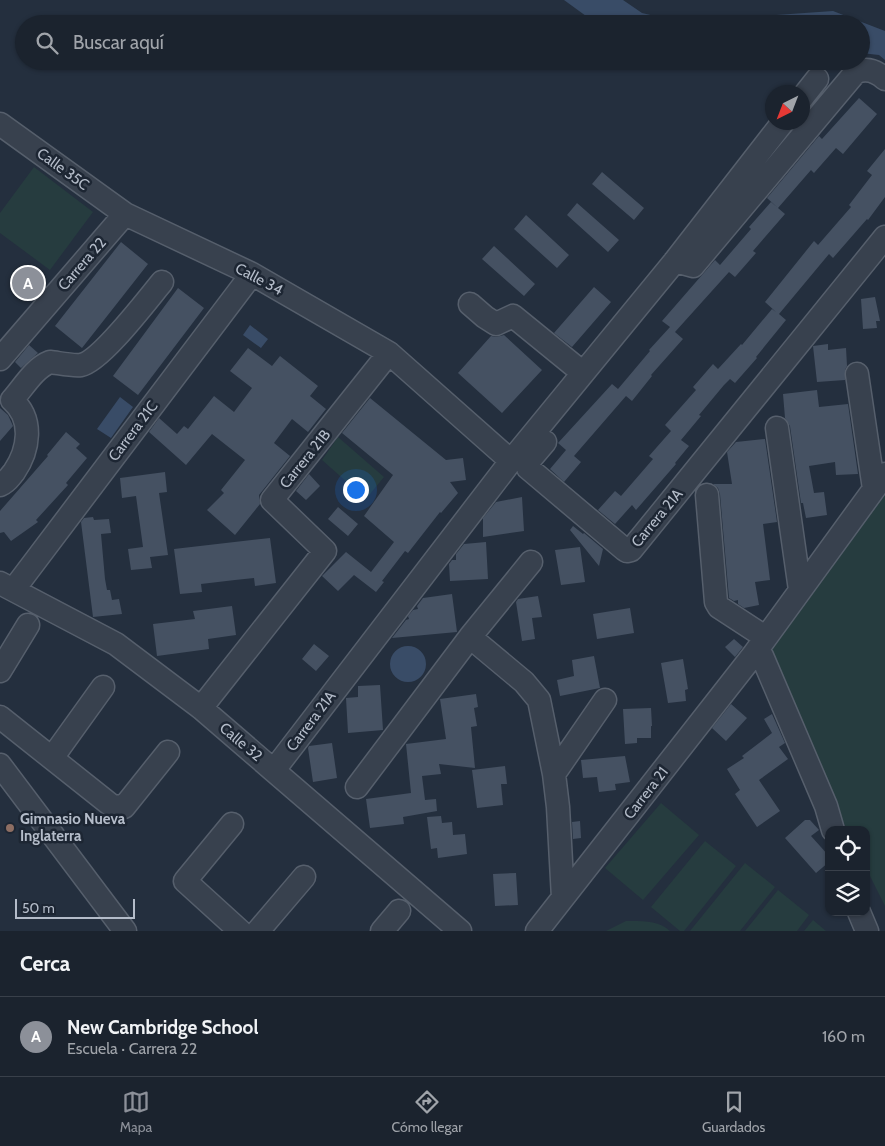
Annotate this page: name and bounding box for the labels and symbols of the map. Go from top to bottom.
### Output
north arrow [765,85,810,130]
street label: Calle 35C [33,144,93,194]
street label: Carrera 22 [54,234,110,294]
street label: Calle 34 [232,259,286,299]
pin: A [12,264,44,302]
street label: Carrera 21C [105,397,161,465]
street label: Carrera 21B [276,426,334,492]
your location [343,477,369,503]
street label: Carrera 21A [627,485,687,551]
street label: Carrera 21A [283,687,340,755]
street label: Calle 32 [216,719,266,765]
street label: Carrera 21 [620,763,672,823]
place label: Gimnasio Nueva Inglaterra [20,810,126,845]
marker: Gimnasio Nueva Inglaterra [4,822,16,834]
scale bar [15,896,135,919]

